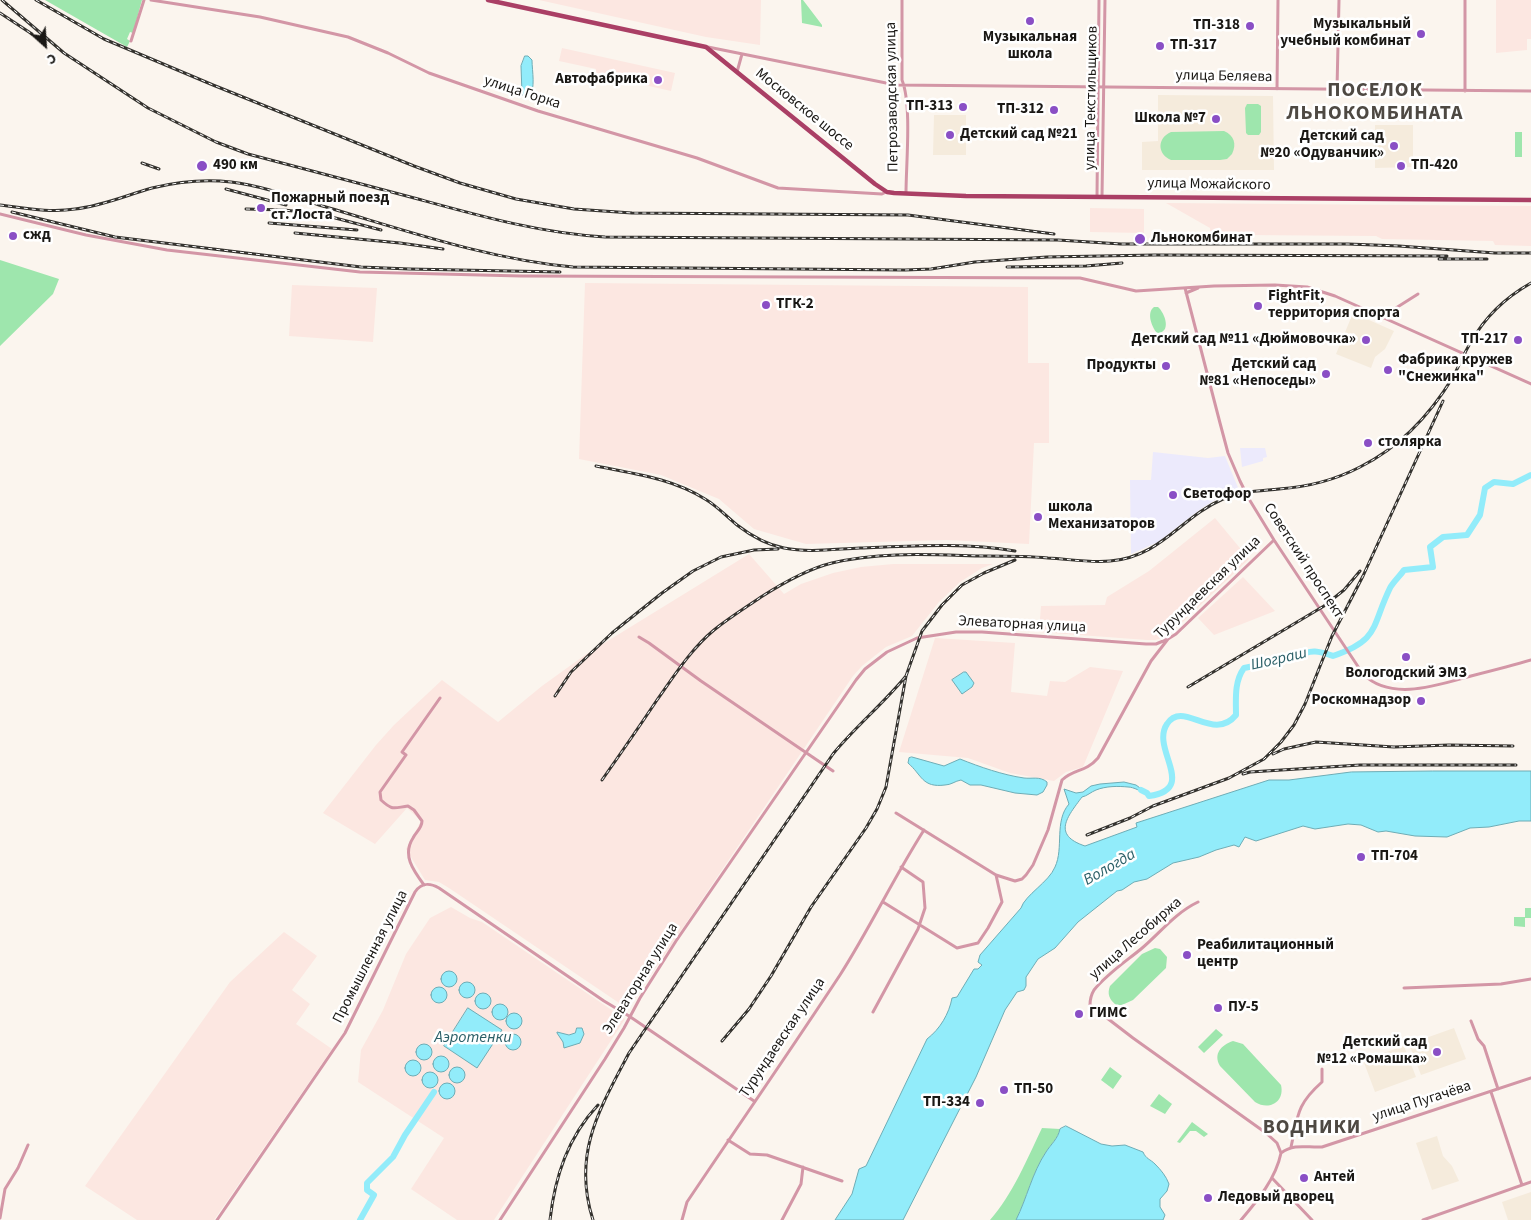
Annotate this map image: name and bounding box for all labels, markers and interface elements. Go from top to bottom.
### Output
marker: Музыкальная школа [1024,15,1036,27]
place label: Музыкальный учебный комбинат [1280,16,1411,51]
place label: ТП-318 [1193,17,1240,35]
north arrow [20,20,70,70]
marker: ТП-318 [1244,20,1256,32]
street label: Петрозаводская улица [883,22,903,172]
street label: улица Текстильщиков [1082,26,1102,170]
marker: Музыкальный учебный комбинат [1415,28,1427,40]
place label: Музыкальная школа [983,29,1077,64]
place label: ТП-317 [1170,37,1217,55]
marker: ТП-317 [1154,40,1166,52]
text: С [44,48,60,69]
street label: Московское шоссе [751,65,857,155]
street label: улица Беляева [1175,67,1273,87]
place label: Автофабрика [555,71,648,89]
street label: улица Горка [481,72,563,114]
marker: Автофабрика [652,74,664,86]
district label: ПОСЕЛОК ЛЬНОКОМБИНАТА [1285,80,1465,127]
place label: ТП-313 [906,98,953,116]
marker: ТП-313 [957,101,969,113]
place label: ТП-312 [997,101,1044,119]
marker: ТП-312 [1048,104,1060,116]
place label: Школа №7 [1134,110,1206,128]
marker: Школа №7 [1210,113,1222,125]
place label: Детский сад №21 [960,126,1078,144]
place label: Детский сад №20 «Одуванчик» [1260,128,1384,163]
marker: Детский сад №21 [944,129,956,141]
marker: Детский сад №20 «Одуванчик» [1388,140,1400,152]
place label: 490 км [213,157,258,175]
place label: ТП-420 [1411,157,1458,175]
marker: 490 км [195,159,209,173]
marker: ТП-420 [1395,160,1407,172]
street label: улица Можайского [1147,175,1271,195]
place label: Пожарный поезд ст. Лоста [271,190,389,225]
marker: Пожарный поезд ст. Лоста [255,202,267,214]
place label: сжд [23,227,51,245]
marker: сжд [7,230,19,242]
place label: Льнокомбинат [1151,230,1253,248]
marker: Льнокомбинат [1133,232,1147,246]
place label: FightFit, территория спорта [1268,288,1400,323]
place label: ТГК-2 [776,296,814,314]
marker: ТГК-2 [760,299,772,311]
marker: FightFit, территория спорта [1252,300,1264,312]
place label: Детский сад №11 «Дюймовочка» [1132,331,1356,349]
place label: ТП-217 [1461,331,1508,349]
marker: Детский сад №11 «Дюймовочка» [1360,334,1372,346]
marker: ТП-217 [1512,334,1524,346]
place label: Фабрика кружев "Снежинка" [1398,352,1513,387]
place label: Детский сад №81 «Непоседы» [1199,356,1316,391]
place label: Продукты [1086,357,1156,375]
marker: Продукты [1160,360,1172,372]
marker: Фабрика кружев "Снежинка" [1382,364,1394,376]
marker: Детский сад №81 «Непоседы» [1320,368,1332,380]
place label: столярка [1378,434,1442,452]
marker: столярка [1362,437,1374,449]
place label: Светофор [1183,486,1251,504]
marker: Светофор [1167,489,1179,501]
place label: школа Механизаторов [1048,499,1155,534]
street label: Советский проспект [1259,500,1347,622]
marker: школа Механизаторов [1032,511,1044,523]
street label: Турундаевская улица [1151,533,1265,643]
street label: Элеваторная улица [958,613,1086,637]
water label: Шограш [1249,644,1309,676]
marker: Вологодский ЭМЗ [1400,651,1412,663]
place label: Вологодский ЭМЗ [1345,665,1467,683]
place label: Роскомнадзор [1312,692,1411,710]
marker: Роскомнадзор [1415,695,1427,707]
water label: Вологда [1081,845,1139,891]
place label: ТП-704 [1371,848,1418,866]
marker: ТП-704 [1355,851,1367,863]
street label: Промышленная улица [330,887,412,1027]
street label: улица Лесобиржа [1086,894,1186,984]
street label: Элеваторная улица [599,920,683,1038]
place label: Реабилитационный центр [1197,937,1334,972]
marker: Реабилитационный центр [1181,949,1193,961]
street label: Турундаевская улица [736,975,830,1101]
place label: ПУ-5 [1228,999,1259,1017]
marker: ПУ-5 [1212,1002,1224,1014]
place label: ГИМС [1089,1005,1127,1023]
marker: ГИМС [1073,1008,1085,1020]
water label: Аэротенки [435,1028,511,1048]
place label: Детский сад №12 «Ромашка» [1316,1034,1427,1069]
marker: Детский сад №12 «Ромашка» [1431,1046,1443,1058]
street label: улица Пугачёва [1370,1078,1474,1126]
place label: ТП-50 [1014,1081,1053,1099]
marker: ТП-50 [998,1084,1010,1096]
place label: ТП-334 [923,1094,970,1112]
marker: ТП-334 [974,1097,986,1109]
district label: ВОДНИКИ [1262,1117,1362,1141]
place label: Антей [1314,1169,1355,1187]
marker: Антей [1298,1172,1310,1184]
place label: Ледовый дворец [1218,1189,1334,1207]
marker: Ледовый дворец [1202,1192,1214,1204]

